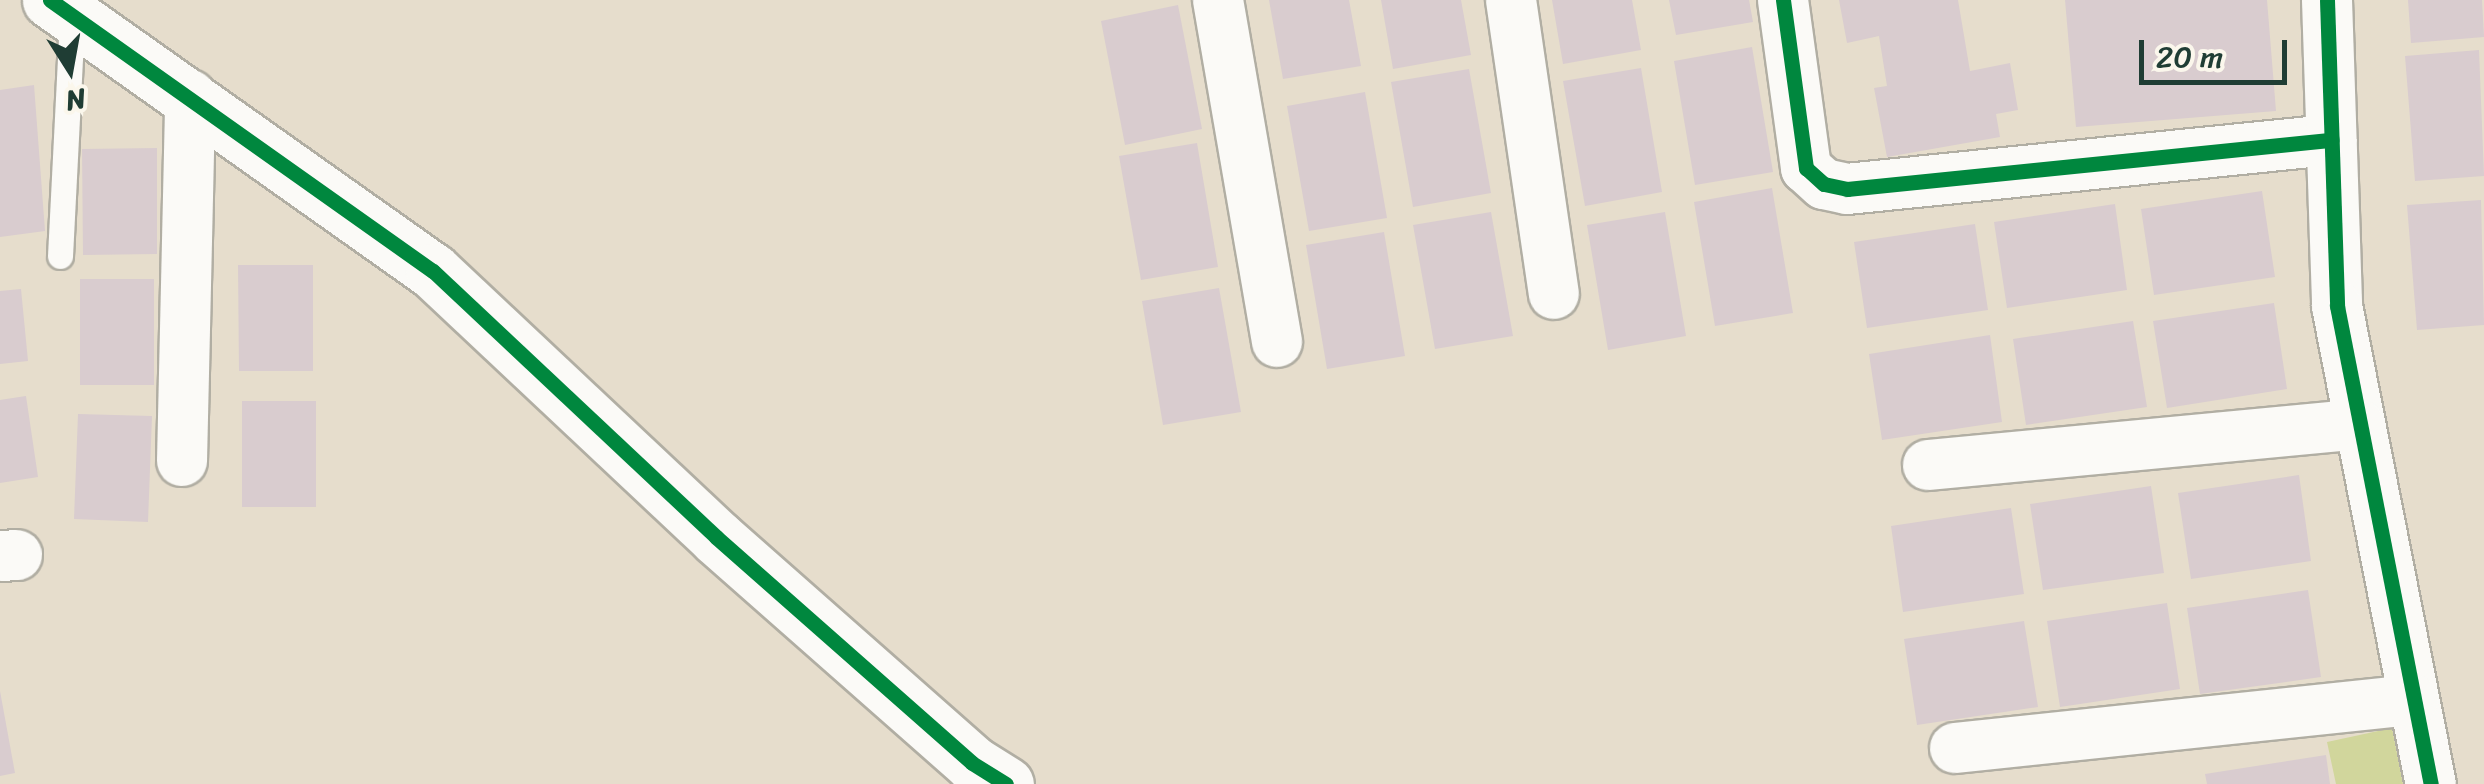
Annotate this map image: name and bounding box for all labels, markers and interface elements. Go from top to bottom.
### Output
north arrow [20,20,120,120]
scale bar [2144,20,2292,82]
text: 20 m [2156,30,2223,84]
text: N [62,74,90,126]

